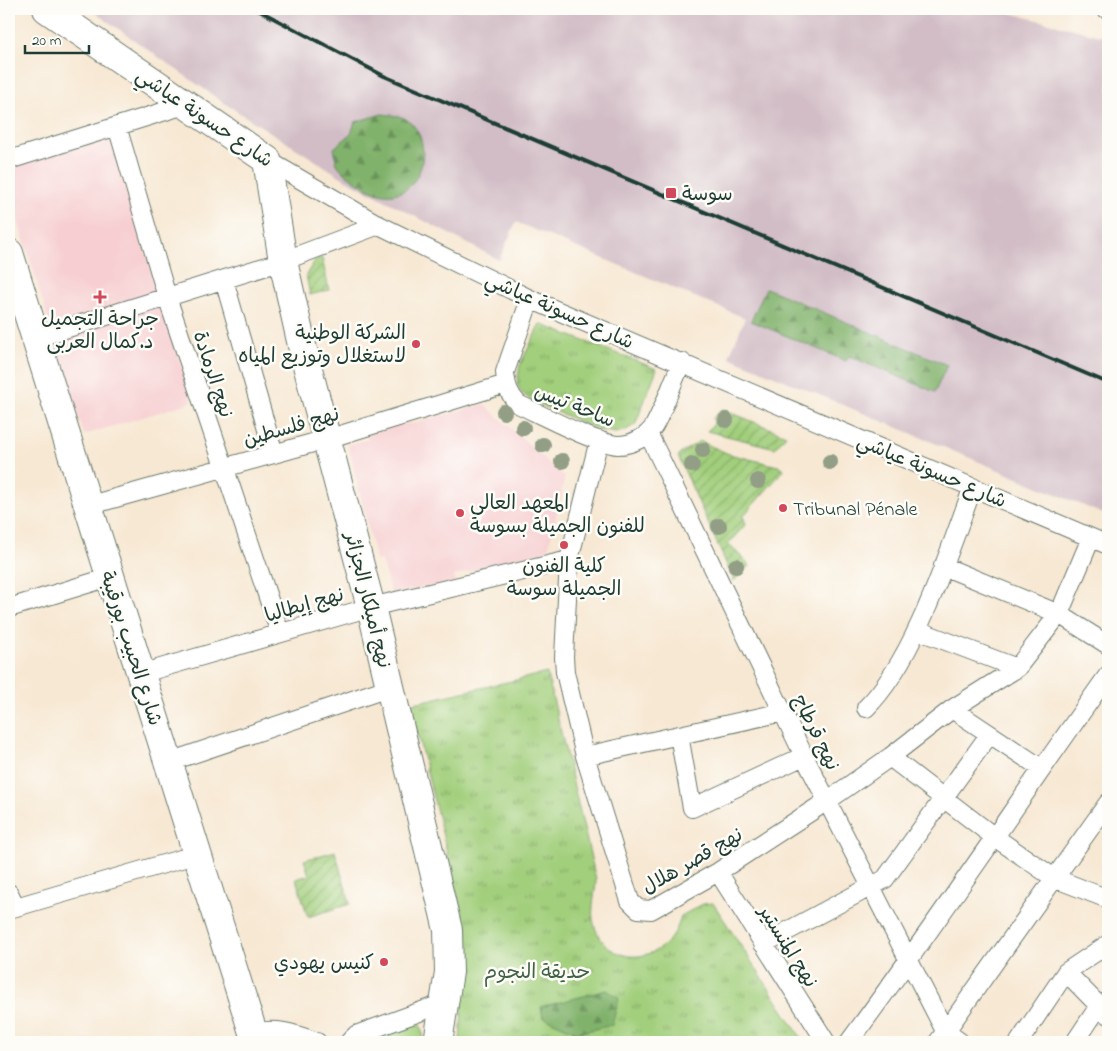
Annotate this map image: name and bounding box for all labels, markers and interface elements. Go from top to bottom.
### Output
scale bar [25,22,89,54]
text: 20 m [32,30,62,52]
street label: شارع حسونة عياشي [129,62,278,177]
place label: سوسة [682,181,733,210]
marker: سوسة [664,186,678,200]
street label: شارع حسونة عياشي [480,267,638,359]
marker: جراحة التجميل د.كمال العربى [93,290,107,304]
place label: جراحة التجميل د.كمال العربى [41,306,159,358]
place label: الشركة الوطنية لاستغلال وتوزيع المياه [238,320,406,372]
street label: نهج الرمادة [184,328,239,422]
marker: الشركة الوطنية لاستغلال وتوزيع المياه [410,338,422,350]
street label: ساحة تيس [530,378,619,437]
street label: نهج فلسطين [240,401,343,456]
street label: شارع حسونة عياشي [851,428,1010,518]
place label: المعهد العالي للفنون الجميلة بسوسة [470,490,645,542]
place label: Tribunal Pénale [793,496,918,525]
marker: Tribunal Pénale [777,502,789,514]
marker: المعهد العالي للفنون الجميلة بسوسة [454,507,466,519]
street label: نهج أميلكار الجزائر [335,528,397,672]
marker: كلية الفنون الجميلة سوسة [558,539,570,551]
place label: كلية الفنون الجميلة سوسة [507,553,621,605]
street label: شارع الحبيب بورقيبة [91,568,168,730]
street label: نهج إيطاليا [262,581,348,632]
street label: نهج قرطاج [784,690,846,776]
street label: نهج قصر هلال [637,822,749,903]
street label: نهج المنستير [749,899,824,994]
place label: كنيس يهودي [274,950,374,979]
marker: كنيس يهودي [378,956,390,968]
park label: حديقة النجوم [484,959,590,988]

